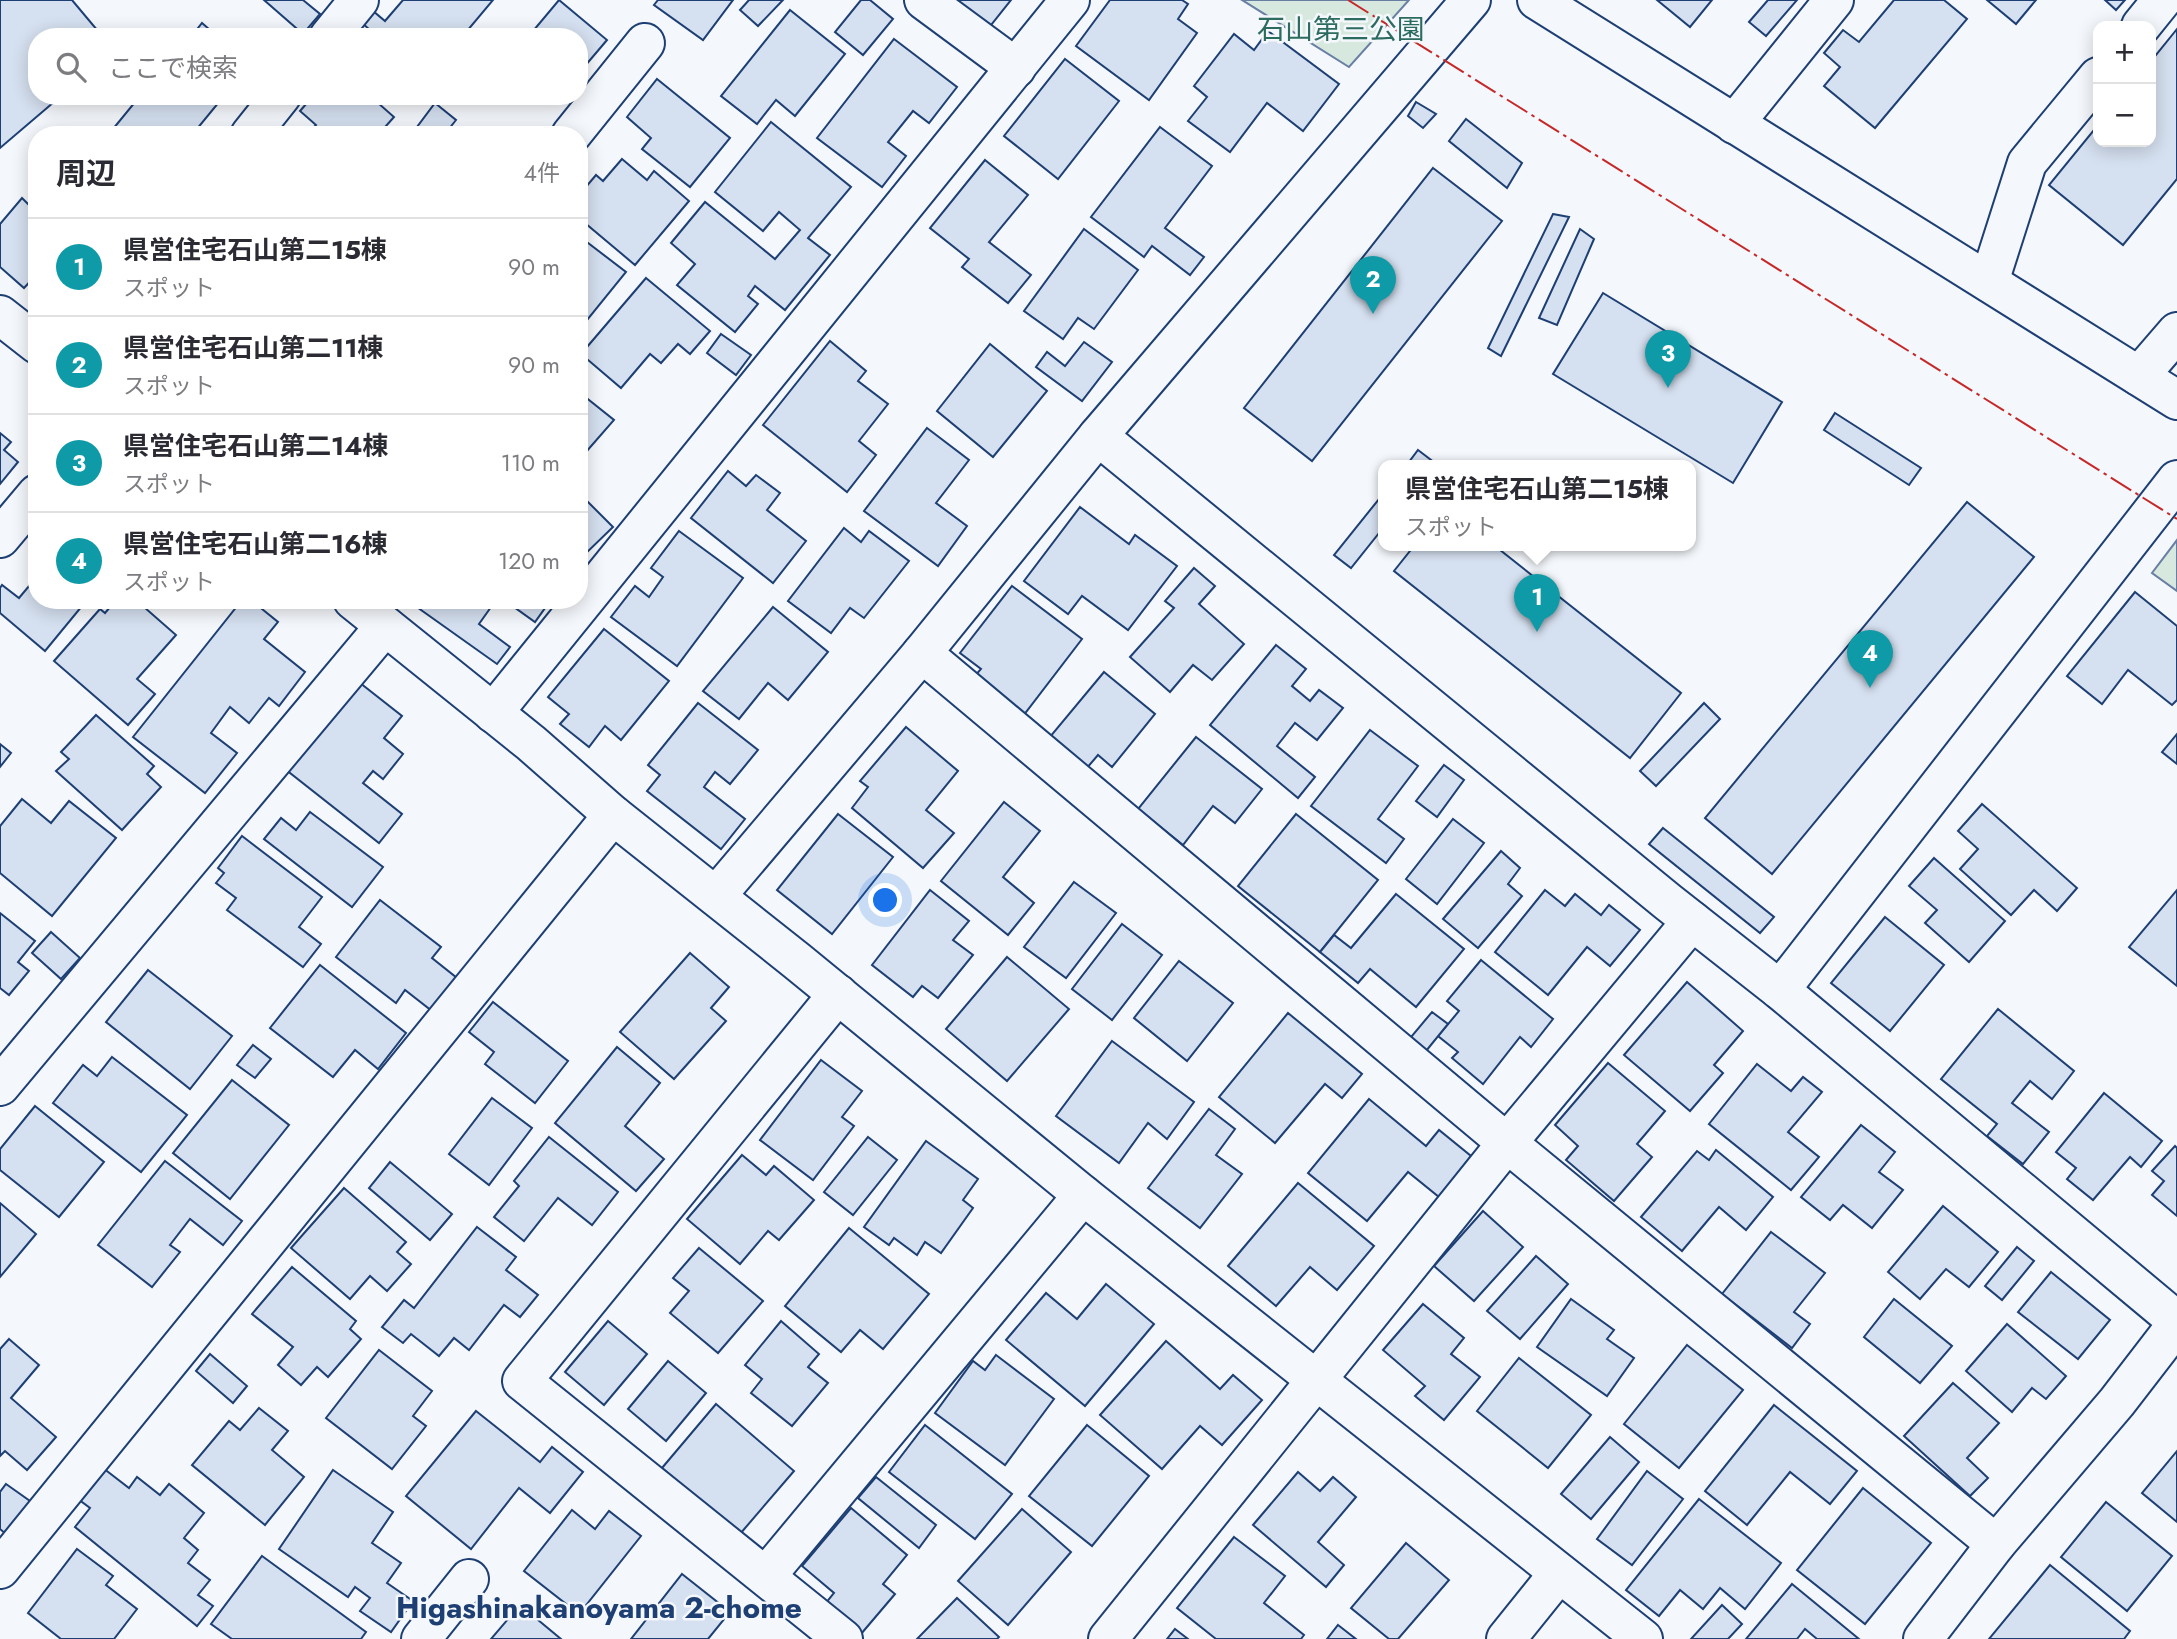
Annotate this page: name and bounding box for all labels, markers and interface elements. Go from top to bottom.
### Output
park label: 石山第三公園 [1257,9,1425,50]
map controls [2093,21,2156,147]
button: + [2093,21,2156,84]
search box [28,28,588,105]
icon: search [52,48,90,86]
text: ここで検索 [108,49,238,87]
button: − [2093,84,2156,147]
text: 周辺 [56,152,116,195]
text: 4件 [524,156,560,190]
text: 県営住宅石山第二15棟 [123,231,387,269]
text: 1 [73,250,85,284]
text: 90 m [508,250,560,284]
pin: 2 [1350,256,1396,314]
text: スポット [123,271,215,305]
text: 県営住宅石山第二11棟 [123,329,383,367]
pin: 3 [1645,330,1691,388]
text: 2 [71,348,87,382]
text: 90 m [508,348,560,382]
text: スポット [123,369,215,403]
text: 県営住宅石山第二14棟 [123,427,388,465]
text: 3 [72,446,86,480]
text: 110 m [501,446,560,480]
popup [1378,460,1696,551]
text: スポット [123,467,215,501]
text: 県営住宅石山第二15棟 [1405,470,1669,508]
text: スポット [1405,510,1497,544]
text: 県営住宅石山第二16棟 [123,525,388,563]
text: 4 [71,544,87,578]
text: 120 m [498,544,560,578]
text: スポット [123,565,215,599]
pin: 1 [1514,574,1560,632]
pin: 4 [1847,630,1893,688]
your location [868,883,902,917]
district label: Higashinakanoyama 2-chome [396,1586,802,1629]

